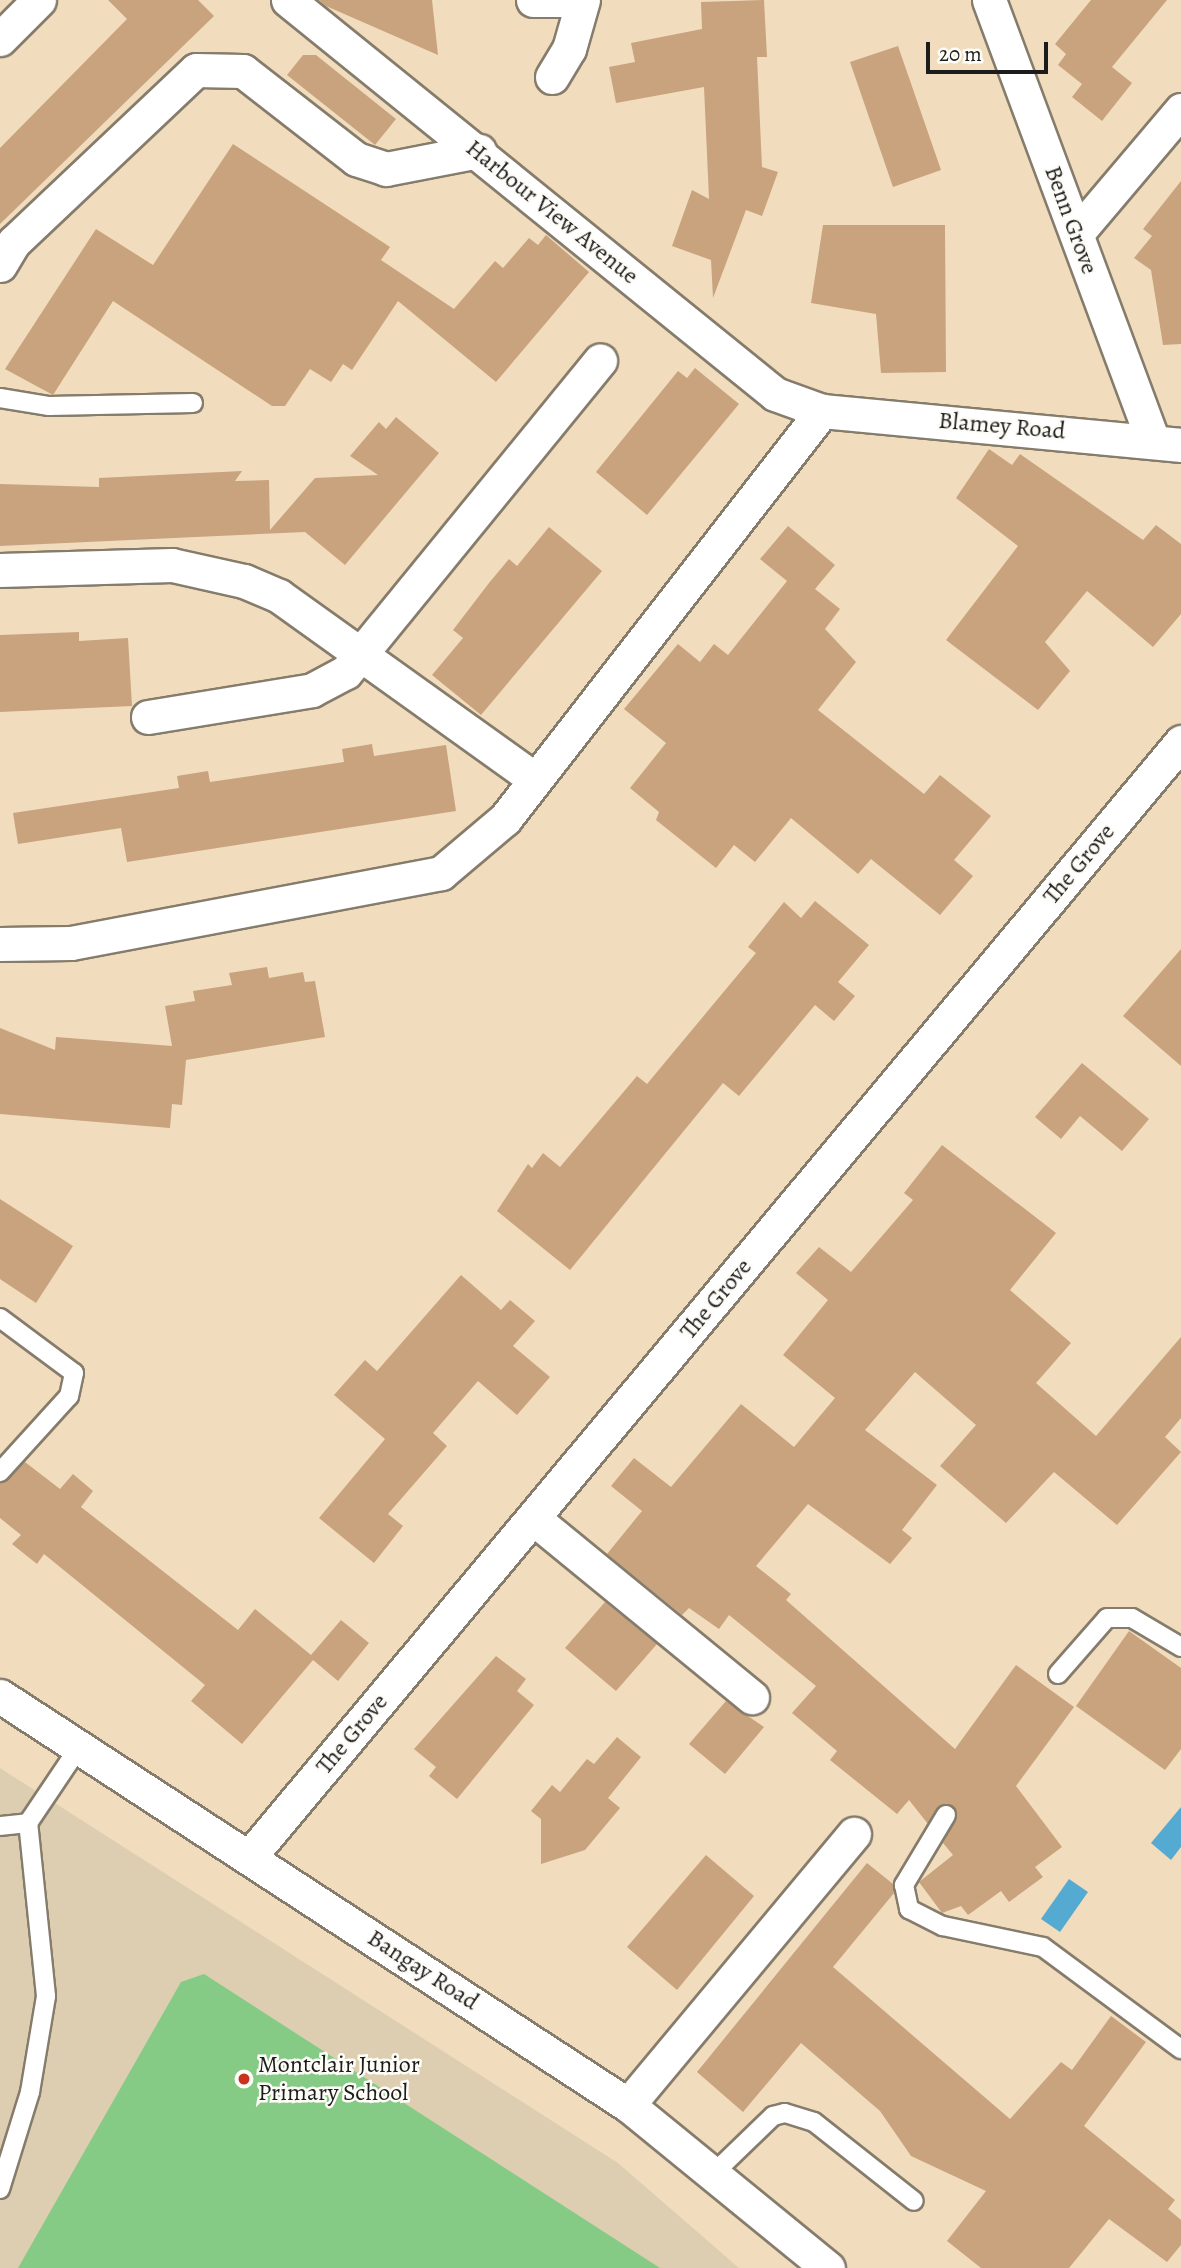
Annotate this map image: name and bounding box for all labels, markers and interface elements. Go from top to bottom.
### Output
scale bar [929,28,1052,72]
text: 20 m [939,40,982,68]
street label: Harbour View Avenue [460,134,644,290]
street label: Benn Grove [1038,162,1104,278]
street label: Blamey Road [937,406,1067,446]
street label: The Grove [1037,818,1121,910]
street label: The Grove [674,1253,758,1345]
street label: The Grove [310,1688,394,1780]
street label: Bangay Road [362,1923,484,2017]
place label: Montclair Junior Primary School [258,2051,420,2107]
marker: Montclair Junior Primary School [236,2071,252,2087]

